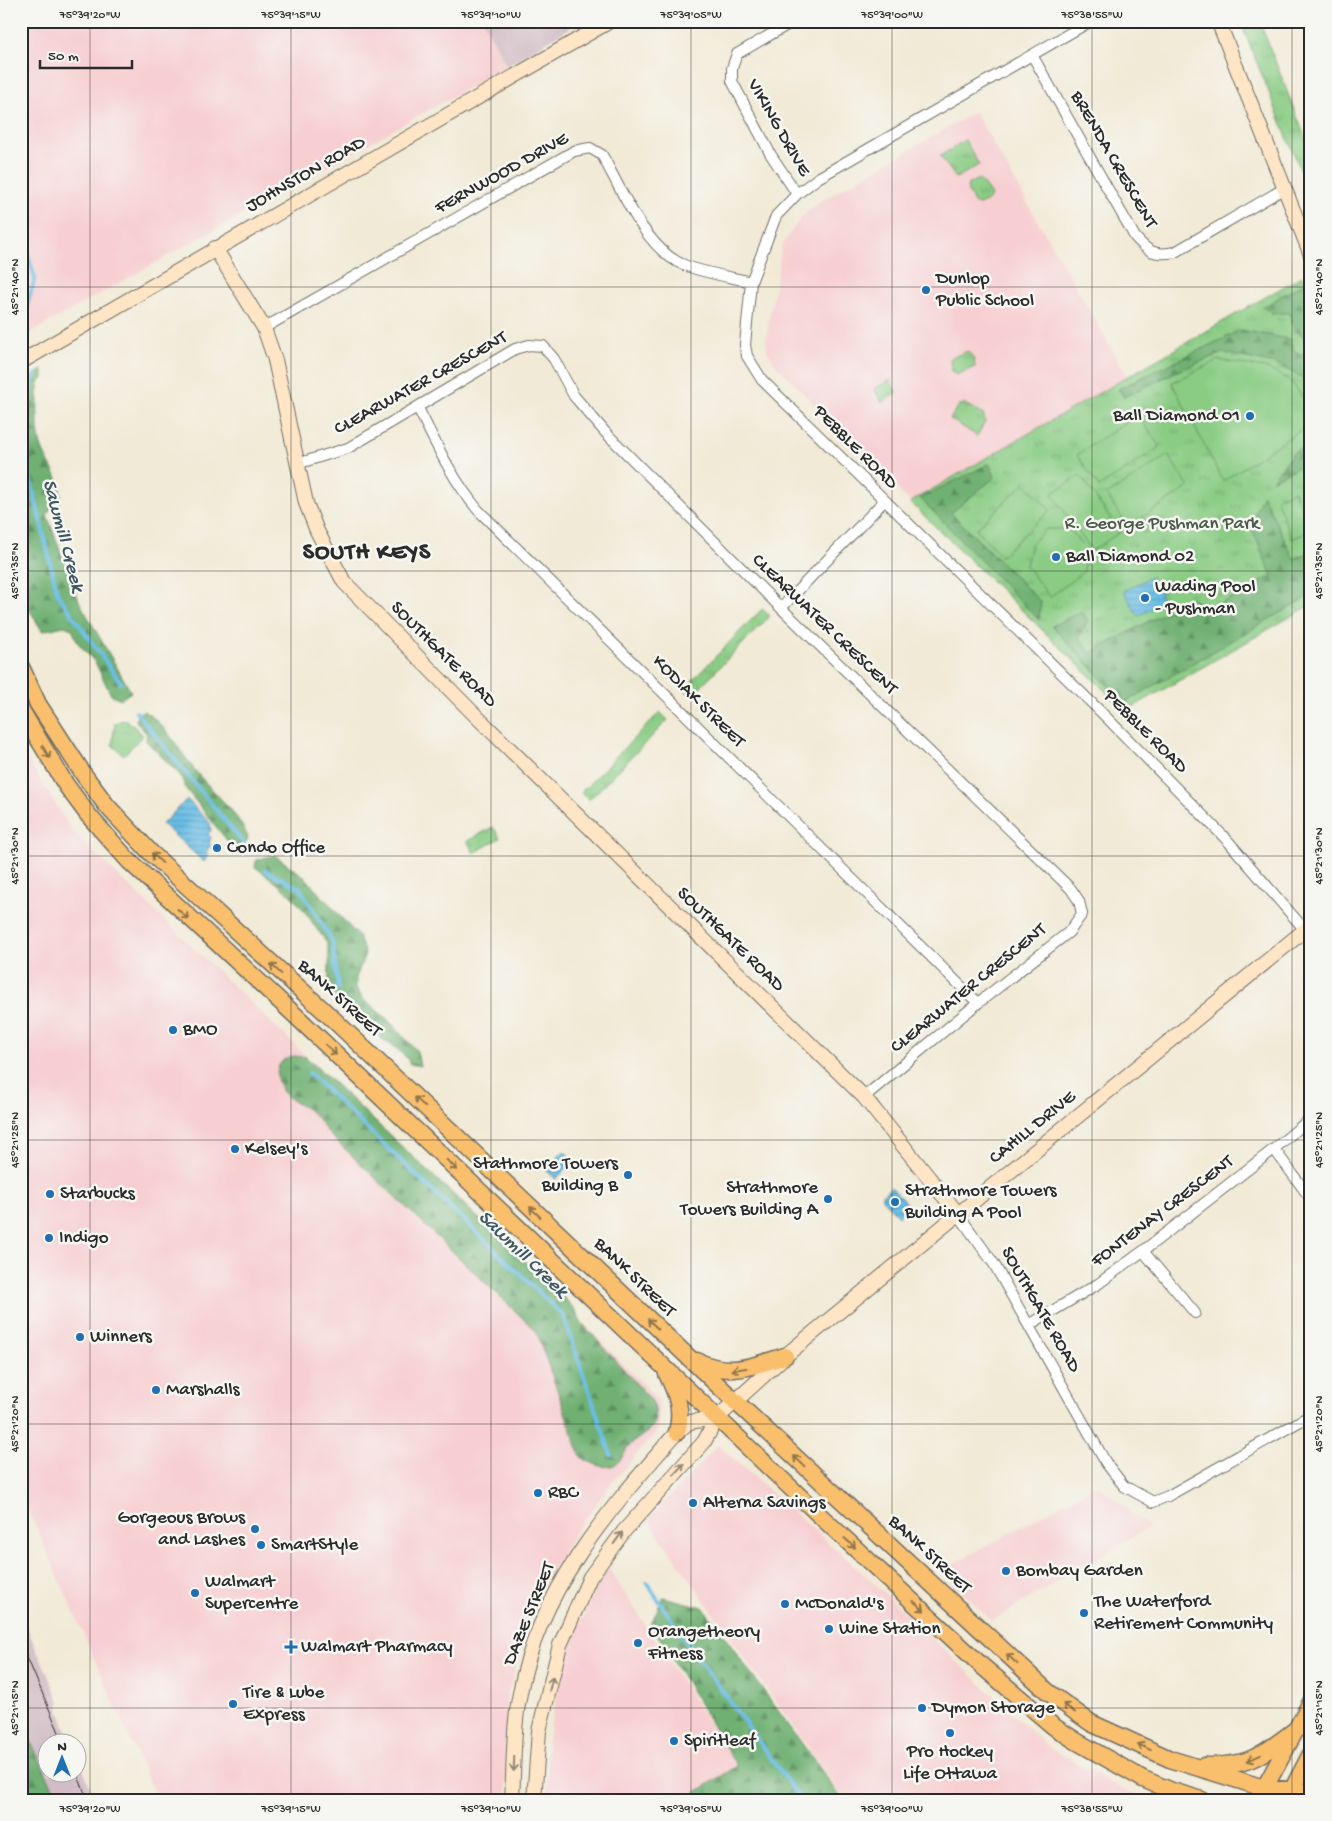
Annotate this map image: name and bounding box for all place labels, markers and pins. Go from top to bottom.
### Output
place label: Dunlop Public School [934,268,1034,313]
marker: Dunlop Public School [920,284,932,296]
place label: Ball Diamond 01 [1112,405,1240,428]
marker: Ball Diamond 01 [1244,410,1256,422]
place label: Ball Diamond 02 [1065,546,1194,569]
marker: Ball Diamond 02 [1050,551,1062,563]
place label: Wading Pool - Pushman [1155,576,1256,621]
marker: Wading Pool - Pushman [1139,592,1151,604]
place label: Condo Office [227,837,325,860]
marker: Condo Office [211,842,223,854]
place label: BMO [182,1019,218,1042]
marker: BMO [167,1024,179,1036]
place label: Kelsey's [245,1138,308,1161]
marker: Kelsey's [229,1143,241,1155]
place label: Stathmore Towers Building B [473,1153,619,1198]
marker: Stathmore Towers Building B [622,1169,634,1181]
place label: Strathmore Towers Building A [679,1177,820,1222]
place label: Strathmore Towers Building A Pool [904,1180,1058,1225]
place label: Starbucks [60,1183,136,1206]
marker: Starbucks [44,1188,56,1200]
marker: Strathmore Towers Building A [822,1193,834,1205]
marker: Strathmore Towers Building A Pool [889,1196,901,1208]
place label: Indigo [59,1227,109,1250]
marker: Indigo [43,1232,55,1244]
place label: Winners [90,1326,153,1349]
marker: Winners [74,1331,86,1343]
place label: Marshalls [166,1379,241,1402]
marker: Marshalls [150,1384,162,1396]
place label: RBC [548,1482,580,1505]
marker: RBC [532,1487,544,1499]
place label: Alterna Savings [703,1492,826,1515]
marker: Alterna Savings [687,1497,699,1509]
place label: Gorgeous Brows and Lashes [118,1507,246,1552]
marker: Gorgeous Brows and Lashes [249,1523,261,1535]
place label: SmartStyle [271,1534,358,1557]
marker: SmartStyle [255,1539,267,1551]
place label: Bombay Garden [1015,1560,1143,1583]
marker: Bombay Garden [1000,1565,1012,1577]
place label: Walmart Supercentre [205,1571,298,1616]
marker: Walmart Supercentre [189,1587,201,1599]
place label: The Waterford Retirement Community [1093,1591,1274,1636]
place label: McDonald's [795,1593,885,1616]
marker: McDonald's [779,1598,791,1610]
marker: The Waterford Retirement Community [1078,1607,1090,1619]
place label: Wine Station [839,1618,941,1641]
place label: Orangetheory Fitness [647,1621,761,1666]
marker: Wine Station [823,1623,835,1635]
place label: Walmart Pharmacy [301,1636,453,1659]
marker: Orangetheory Fitness [632,1637,644,1649]
marker: Walmart Pharmacy [285,1641,297,1653]
place label: Tire & Lube Express [242,1682,325,1727]
place label: Dymon Storage [930,1697,1055,1720]
marker: Tire & Lube Express [227,1698,239,1710]
marker: Dymon Storage [916,1702,928,1714]
marker: Pro Hockey Life Ottawa [944,1727,956,1739]
place label: Spiritleaf [684,1730,757,1753]
marker: Spiritleaf [668,1735,680,1747]
place label: Pro Hockey Life Ottawa [903,1741,998,1786]

